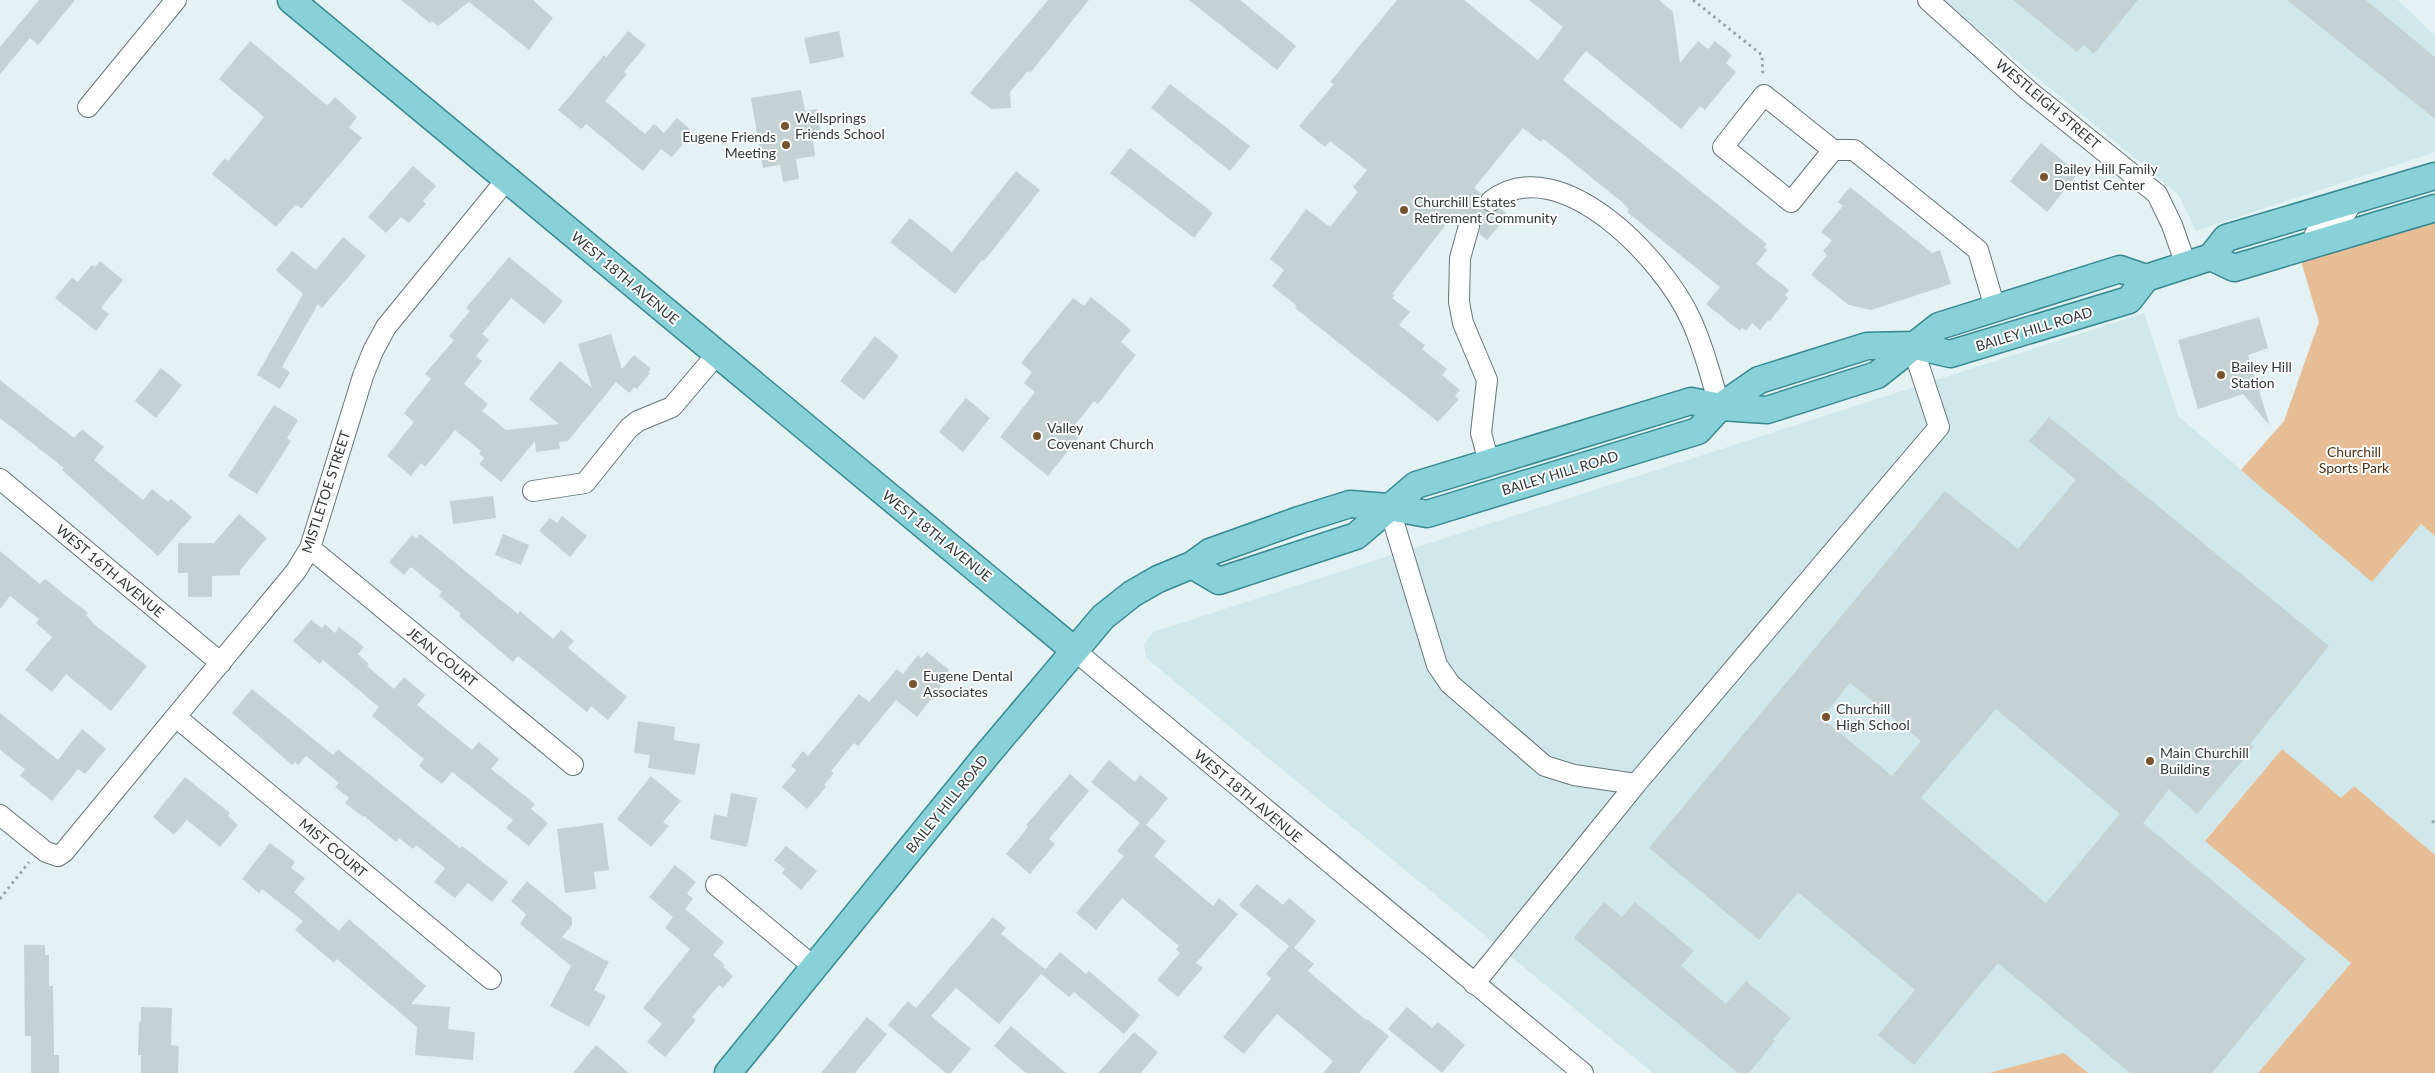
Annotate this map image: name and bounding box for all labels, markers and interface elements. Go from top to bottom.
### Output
street label: WESTLEIGH STREET [1993,55,2105,153]
place label: Wellsprings Friends School [795,109,885,142]
marker: Wellsprings Friends School [779,120,791,132]
place label: Eugene Friends Meeting [682,128,776,161]
marker: Eugene Friends Meeting [780,139,792,151]
place label: Bailey Hill Family Dentist Center [2054,160,2158,193]
marker: Bailey Hill Family Dentist Center [2038,171,2050,183]
place label: Churchill Estates Retirement Community [1414,193,1558,226]
marker: Churchill Estates Retirement Community [1398,204,1410,216]
street label: WEST 18TH AVENUE [568,228,683,328]
street label: BAILEY HILL ROAD [1973,303,2094,354]
place label: Bailey Hill Station [2231,358,2292,391]
marker: Bailey Hill Station [2215,369,2227,381]
place label: Valley Covenant Church [1047,419,1154,452]
street label: MISTLETOE STREET [298,428,354,555]
marker: Valley Covenant Church [1031,430,1043,442]
park label: Churchill Sports Park [2319,443,2390,476]
street label: BAILEY HILL ROAD [1499,447,1620,498]
street label: WEST 18TH AVENUE [879,486,995,585]
street label: WEST 16TH AVENUE [53,521,168,621]
street label: JEAN COURT [404,623,481,690]
place label: Eugene Dental Associates [923,667,1013,700]
marker: Eugene Dental Associates [907,678,919,690]
place label: Churchill High School [1836,700,1910,733]
marker: Churchill High School [1820,711,1832,723]
place label: Main Churchill Building [2160,744,2249,777]
street label: WEST 18TH AVENUE [1191,746,1306,846]
street label: BAILEY HILL ROAD [902,751,991,856]
marker: Main Churchill Building [2144,755,2156,767]
street label: MIST COURT [296,814,371,881]

